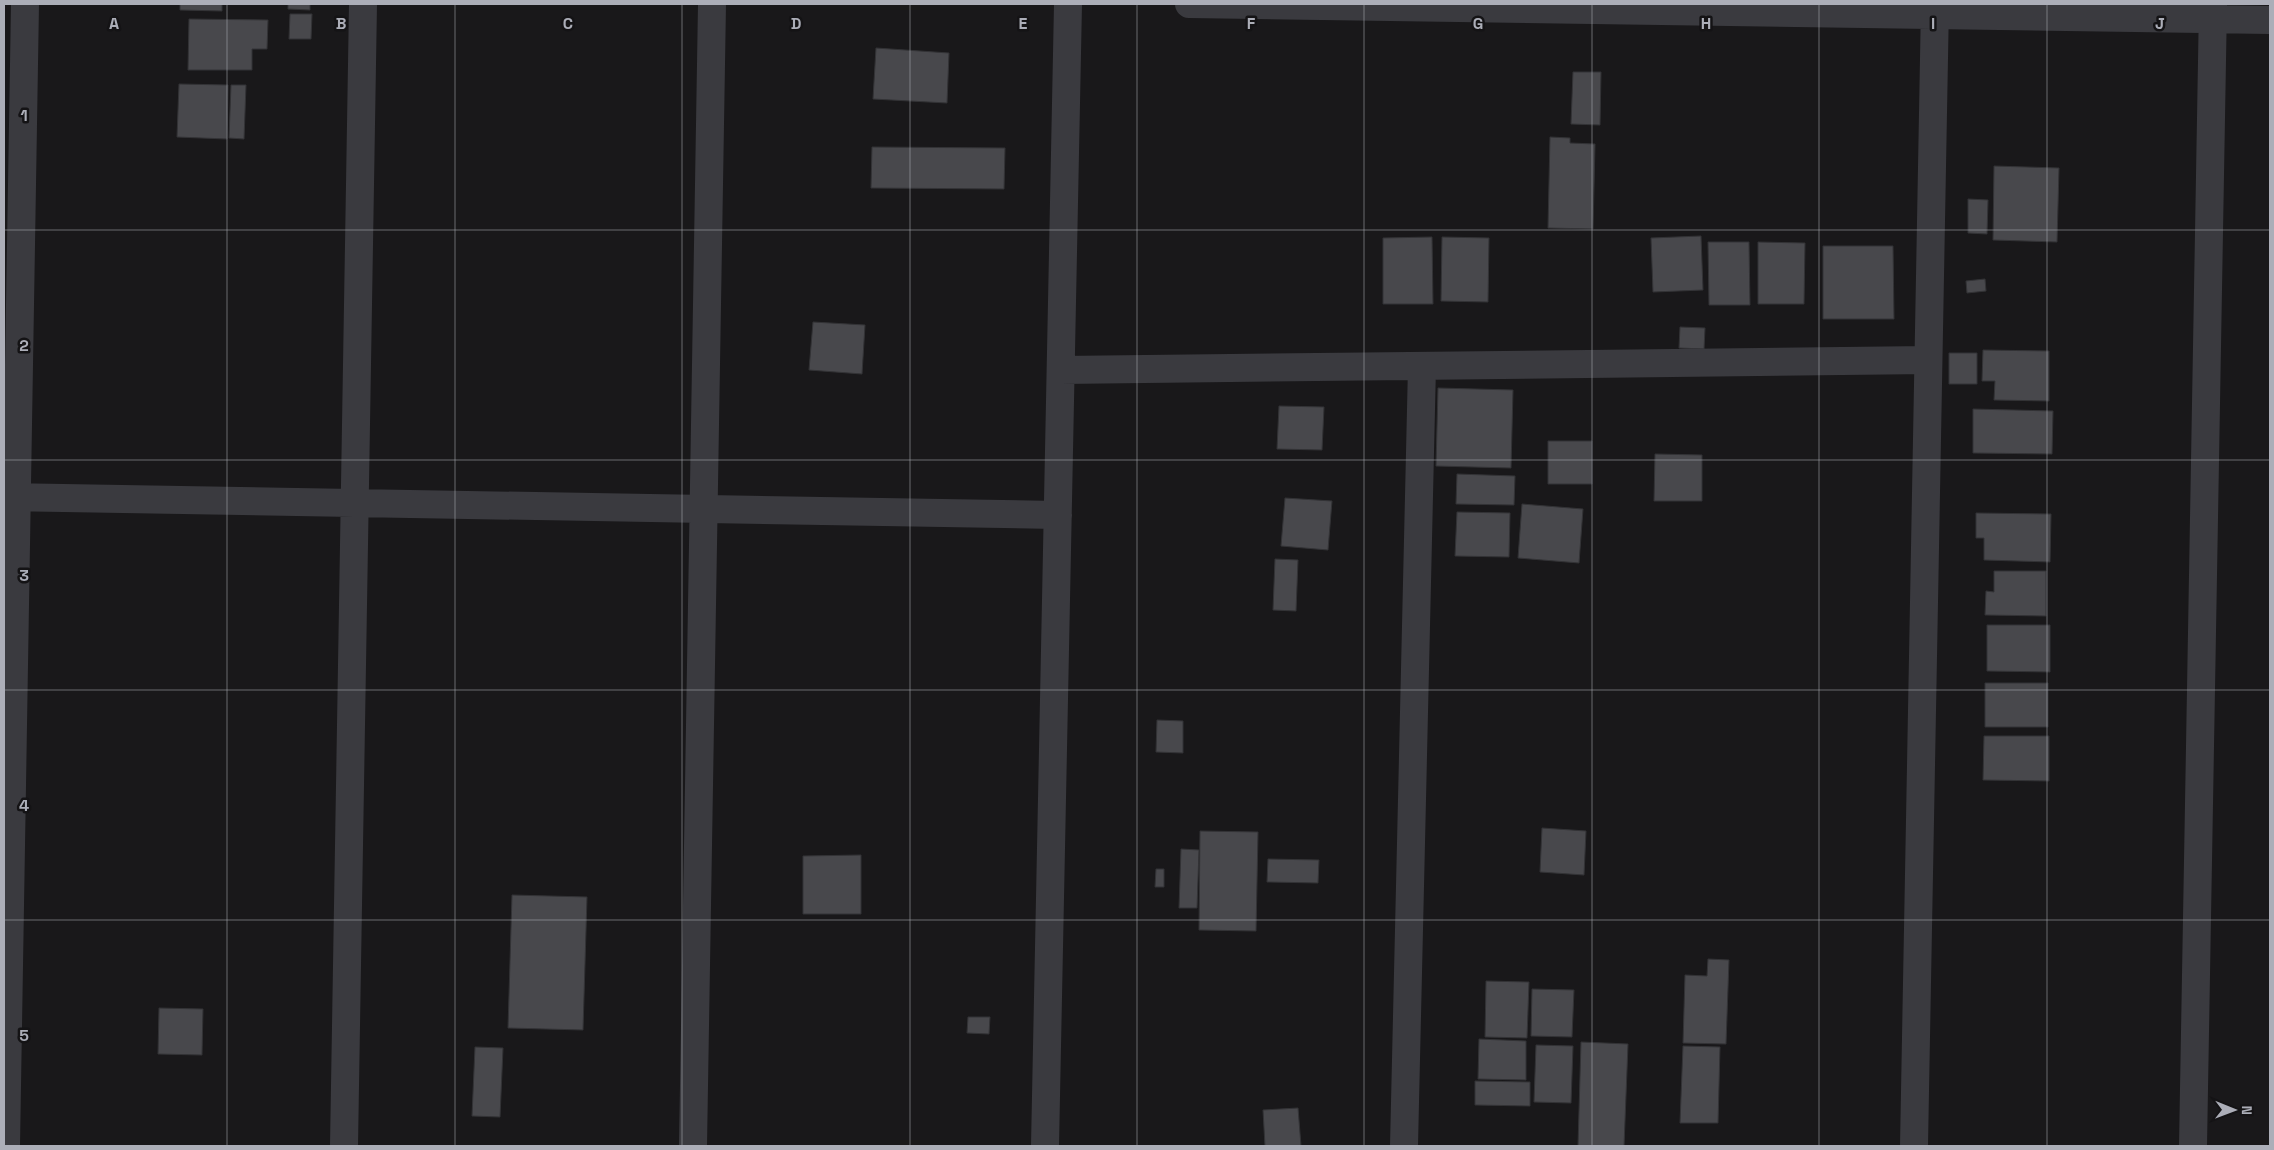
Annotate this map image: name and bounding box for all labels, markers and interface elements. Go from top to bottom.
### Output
text: A [109,13,119,34]
text: B [336,13,346,34]
text: C [563,13,573,34]
text: D [791,13,801,34]
text: E [1019,13,1028,34]
text: F [1247,13,1256,34]
text: G [1473,13,1483,34]
text: H [1701,13,1711,34]
text: I [1931,13,1935,34]
text: J [2155,13,2165,34]
text: 1 [20,105,28,126]
text: 2 [19,335,29,356]
text: 3 [19,565,29,586]
text: 4 [19,795,29,816]
text: 5 [19,1025,29,1046]
north arrow [2209,1085,2259,1135]
text: N [2238,1105,2256,1115]

